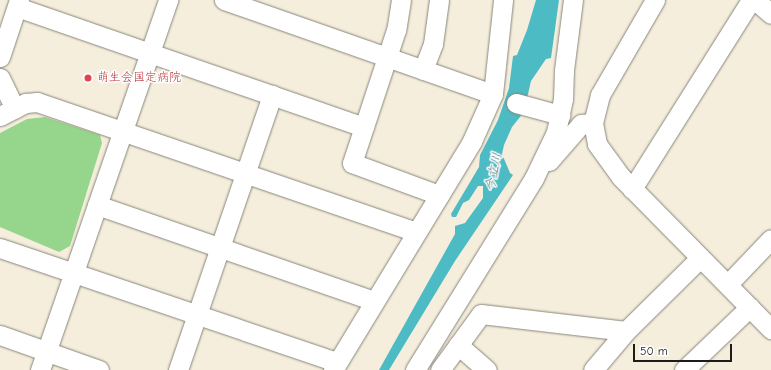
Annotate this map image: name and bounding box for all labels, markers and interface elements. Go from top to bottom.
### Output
place label: 萌生会国定病院 [97,71,181,85]
marker: 萌生会国定病院 [82,72,94,84]
water label: 今立川 [482,151,506,193]
scale bar [635,336,734,362]
text: 50 m [640,344,668,358]

